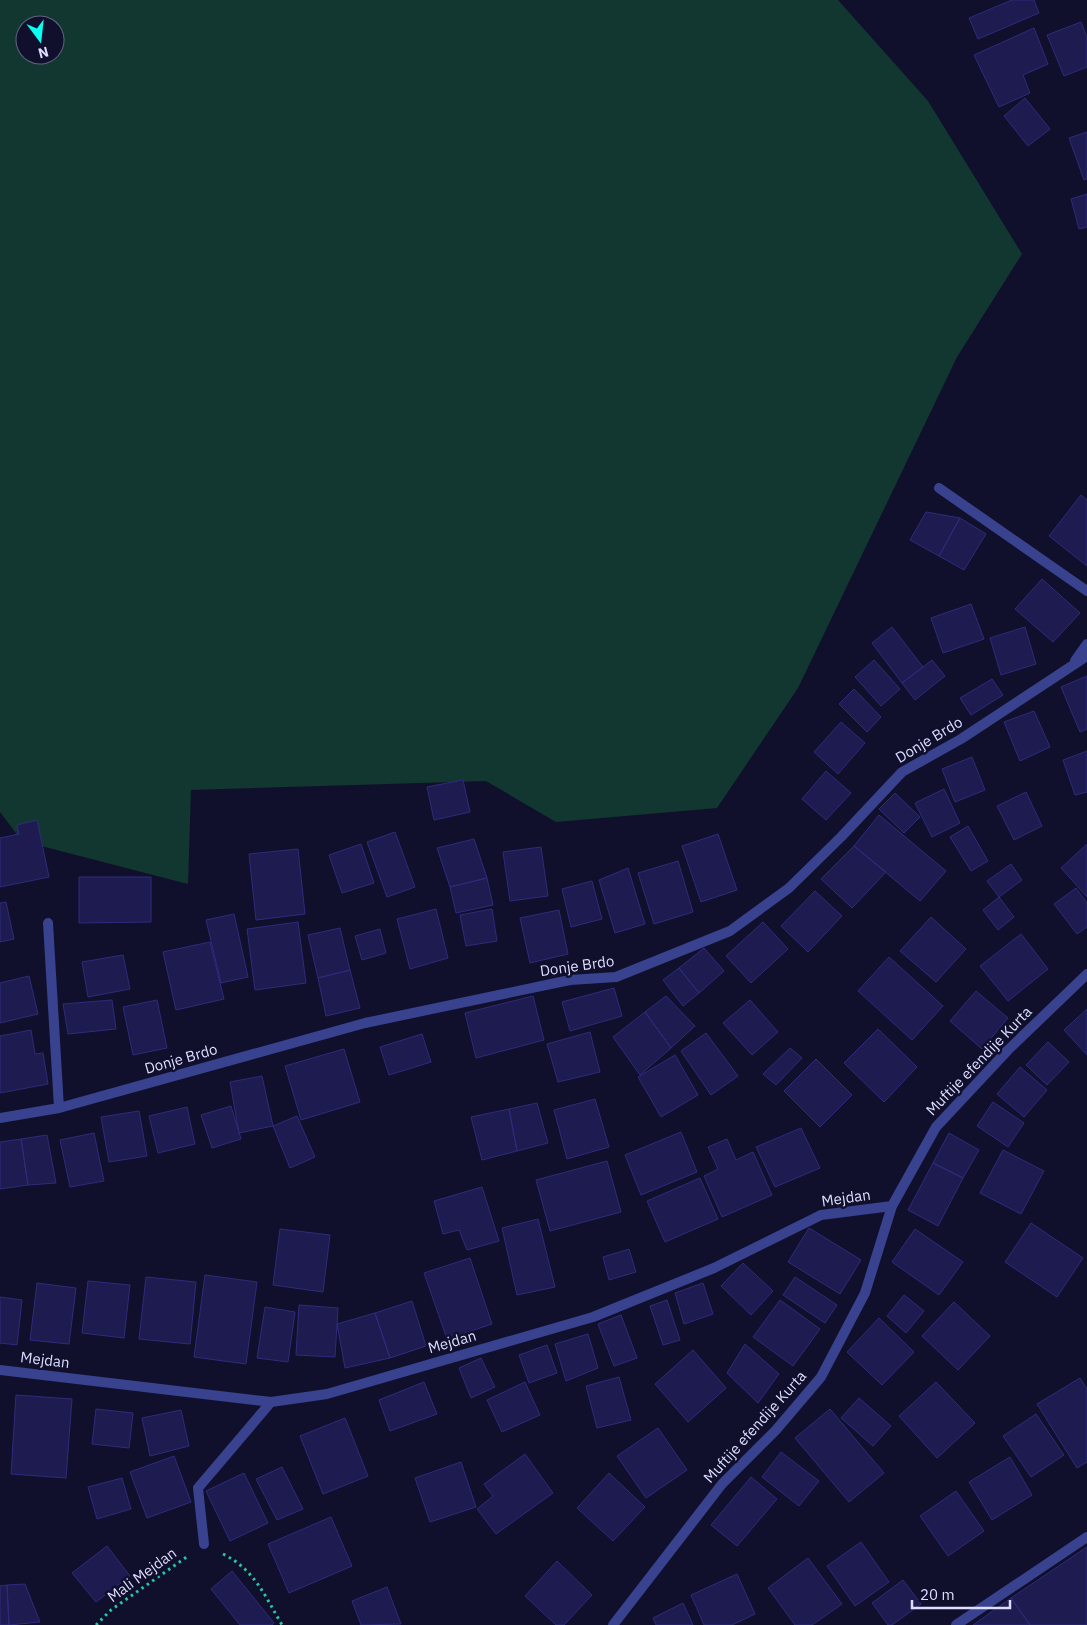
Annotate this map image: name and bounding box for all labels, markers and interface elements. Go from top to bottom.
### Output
north arrow [15,15,65,65]
text: N [36,43,51,63]
street label: Donje Brdo [892,712,966,767]
street label: Donje Brdo [539,951,615,980]
street label: Muftije efendije Kurta [922,1002,1036,1119]
street label: Donje Brdo [142,1039,219,1078]
street label: Mejdan [820,1185,872,1210]
street label: Mejdan [425,1326,478,1357]
street label: Mejdan [19,1347,71,1372]
street label: Muftije efendije Kurta [699,1367,810,1487]
street label: Mali Mejdan [103,1543,180,1606]
scale bar [912,1578,1010,1610]
text: 20 m [920,1585,955,1604]

